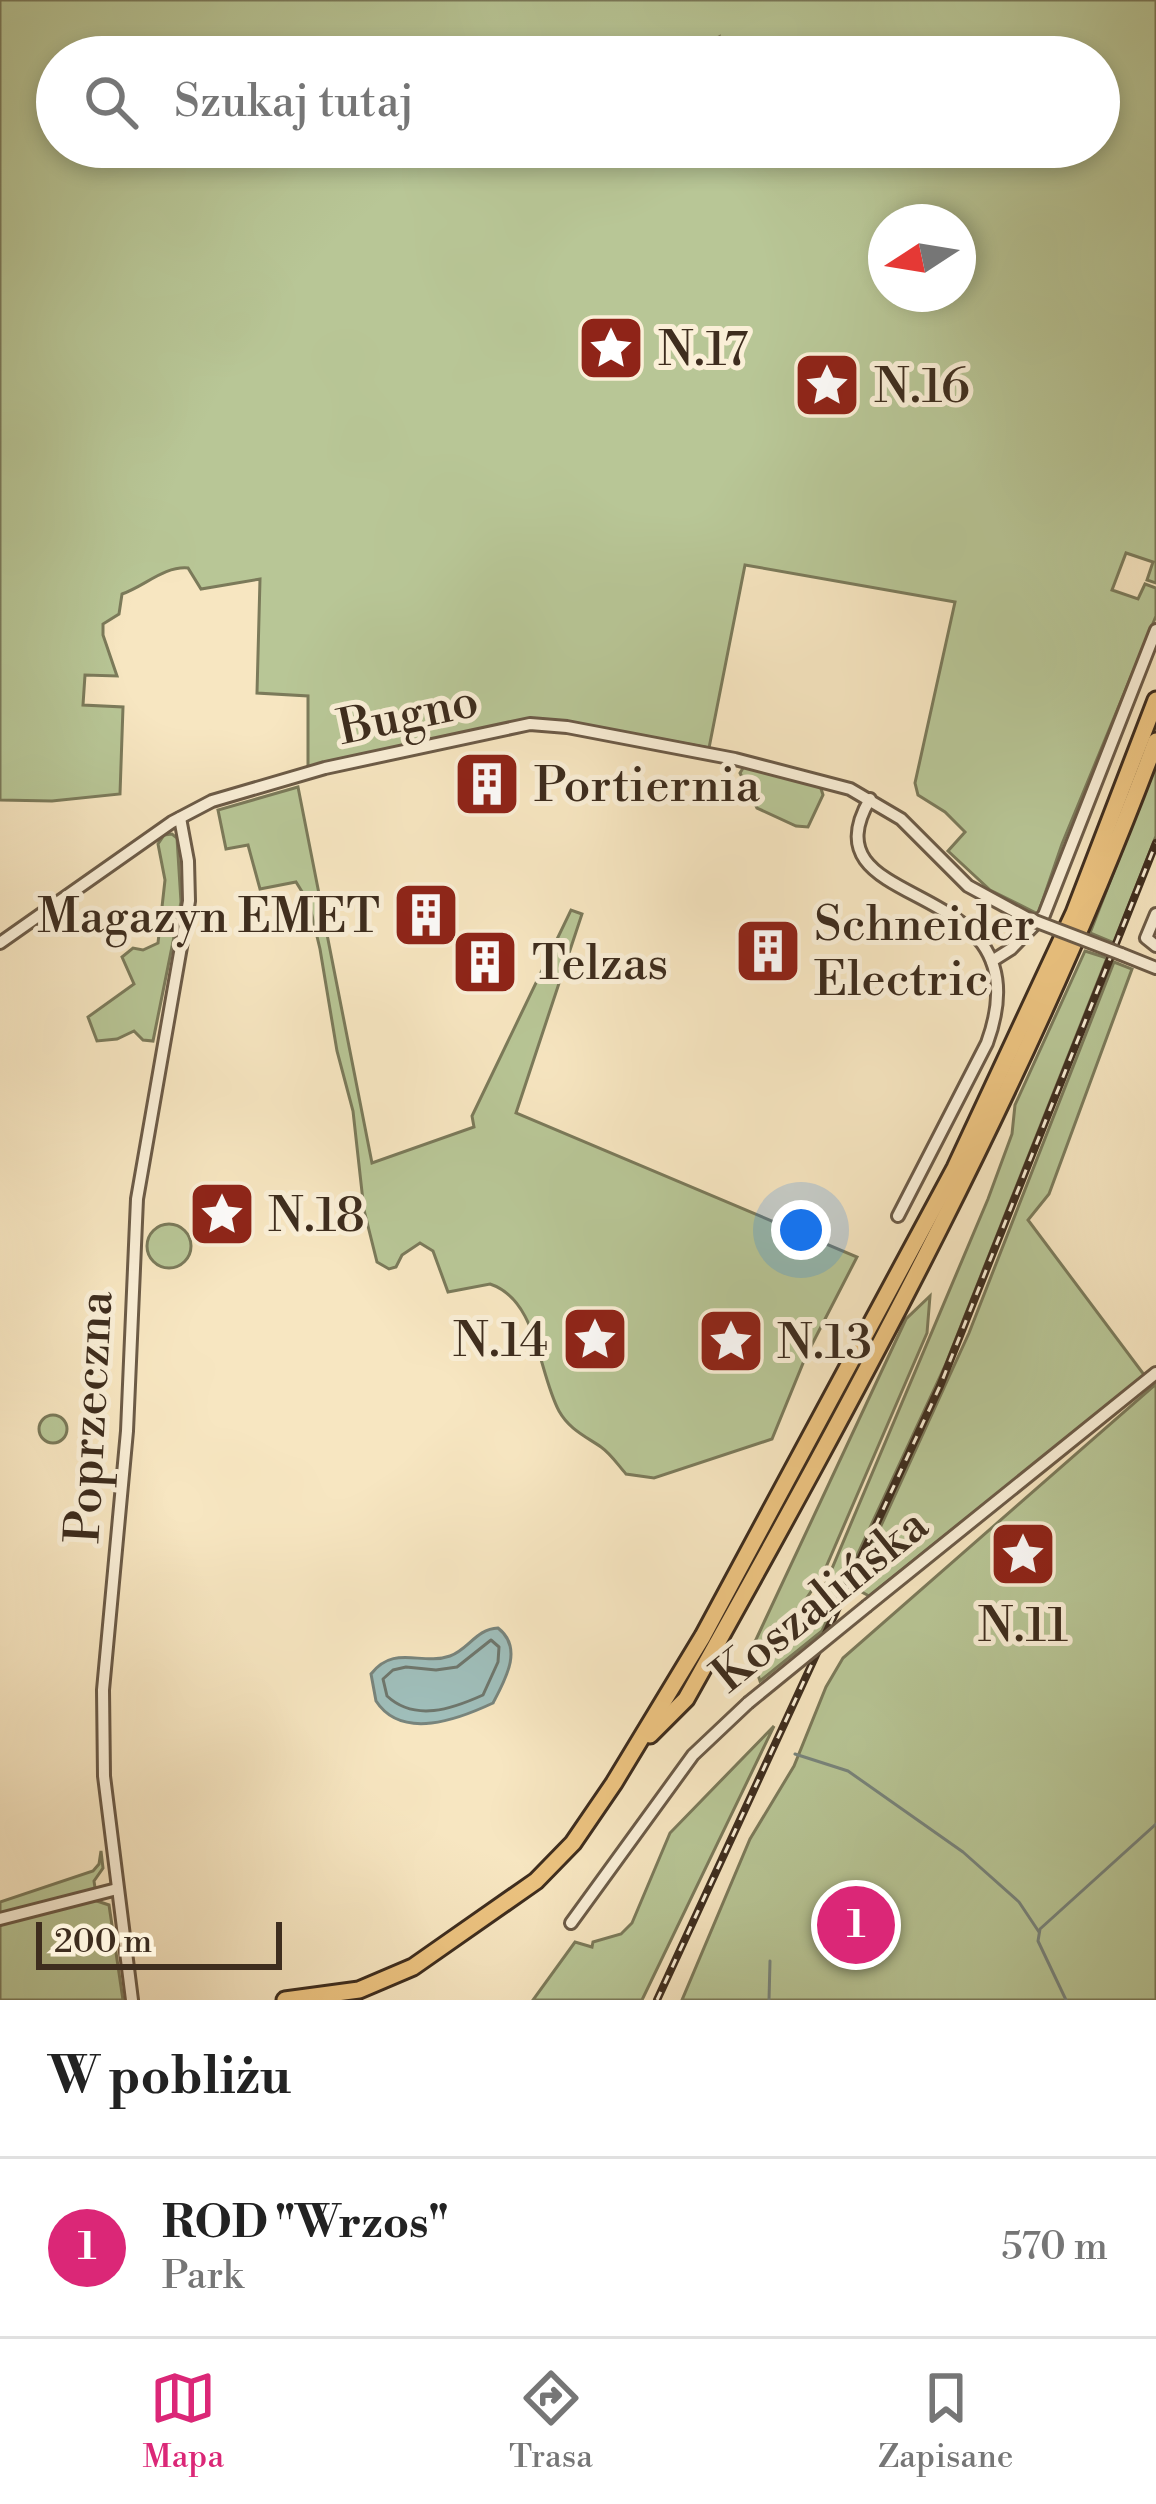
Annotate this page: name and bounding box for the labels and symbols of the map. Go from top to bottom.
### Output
north arrow [868,204,976,312]
place icon: N.17 [576,313,646,383]
place label: N.17 [658,321,748,381]
place icon: N.16 [792,350,862,420]
place label: N.16 [874,358,970,418]
street label: Bugno [332,672,484,760]
building icon: Portiernia [452,749,522,819]
place label: Portiernia [534,757,761,817]
building icon: Magazyn EMET [391,880,461,950]
place label: Magazyn EMET [37,888,380,948]
place label: Schneider Electric [814,896,1035,1011]
building icon: Schneider Electric [733,916,803,986]
building icon: Telzas [450,927,520,997]
place label: Telzas [532,935,668,995]
place icon: N.18 [187,1179,257,1249]
place label: N.18 [268,1187,365,1247]
your location [771,1200,831,1260]
street label: Poprzeczna [54,1289,128,1545]
place icon: N.14 [560,1304,630,1374]
place icon: N.13 [696,1306,766,1376]
place label: N.14 [453,1312,548,1372]
place label: N.13 [777,1314,872,1374]
street label: Koszalińska [701,1496,942,1707]
place icon: N.11 [988,1519,1058,1589]
place label: N.11 [978,1597,1069,1657]
pin: 1 [817,1880,895,1970]
scale bar [36,1916,282,1969]

